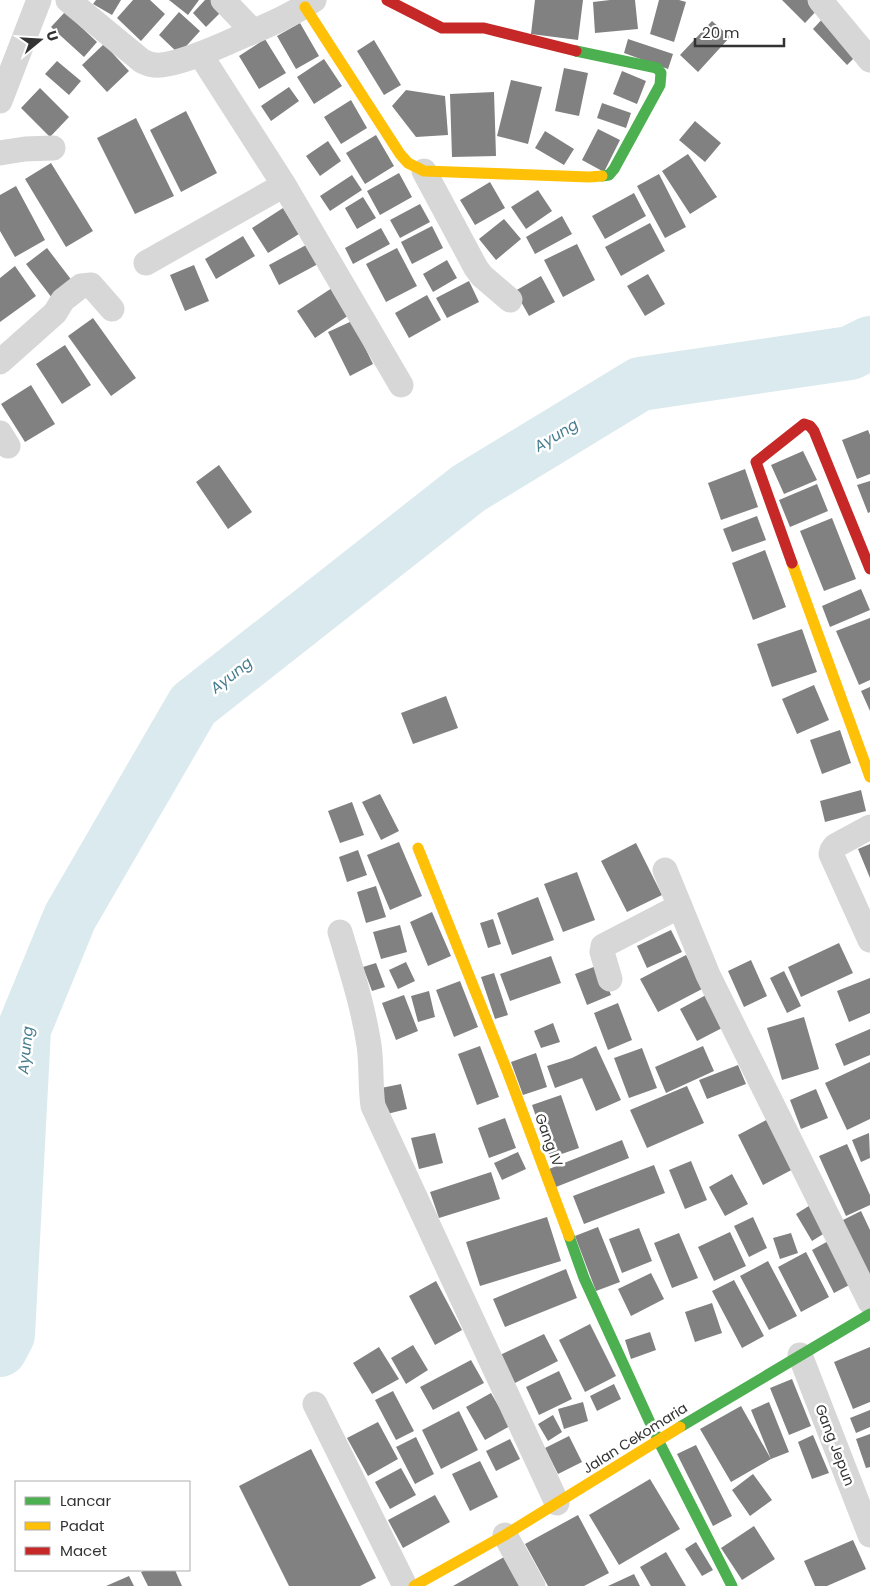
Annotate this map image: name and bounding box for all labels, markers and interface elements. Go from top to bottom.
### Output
north arrow [15,15,65,65]
scale bar [695,15,784,47]
text: 20 m [702,22,740,43]
text: U [41,28,63,44]
water label: Ayung [529,414,582,457]
water label: Ayung [205,652,256,699]
water label: Ayung [12,1025,38,1076]
street label: Gang IV [530,1111,568,1170]
street label: Jalan Cekomaria [579,1398,691,1478]
street label: Gang Jepun [810,1401,860,1489]
legend [15,1481,190,1571]
text: Lancar [60,1490,111,1511]
text: Padat [60,1515,105,1536]
text: Macet [60,1540,107,1561]

